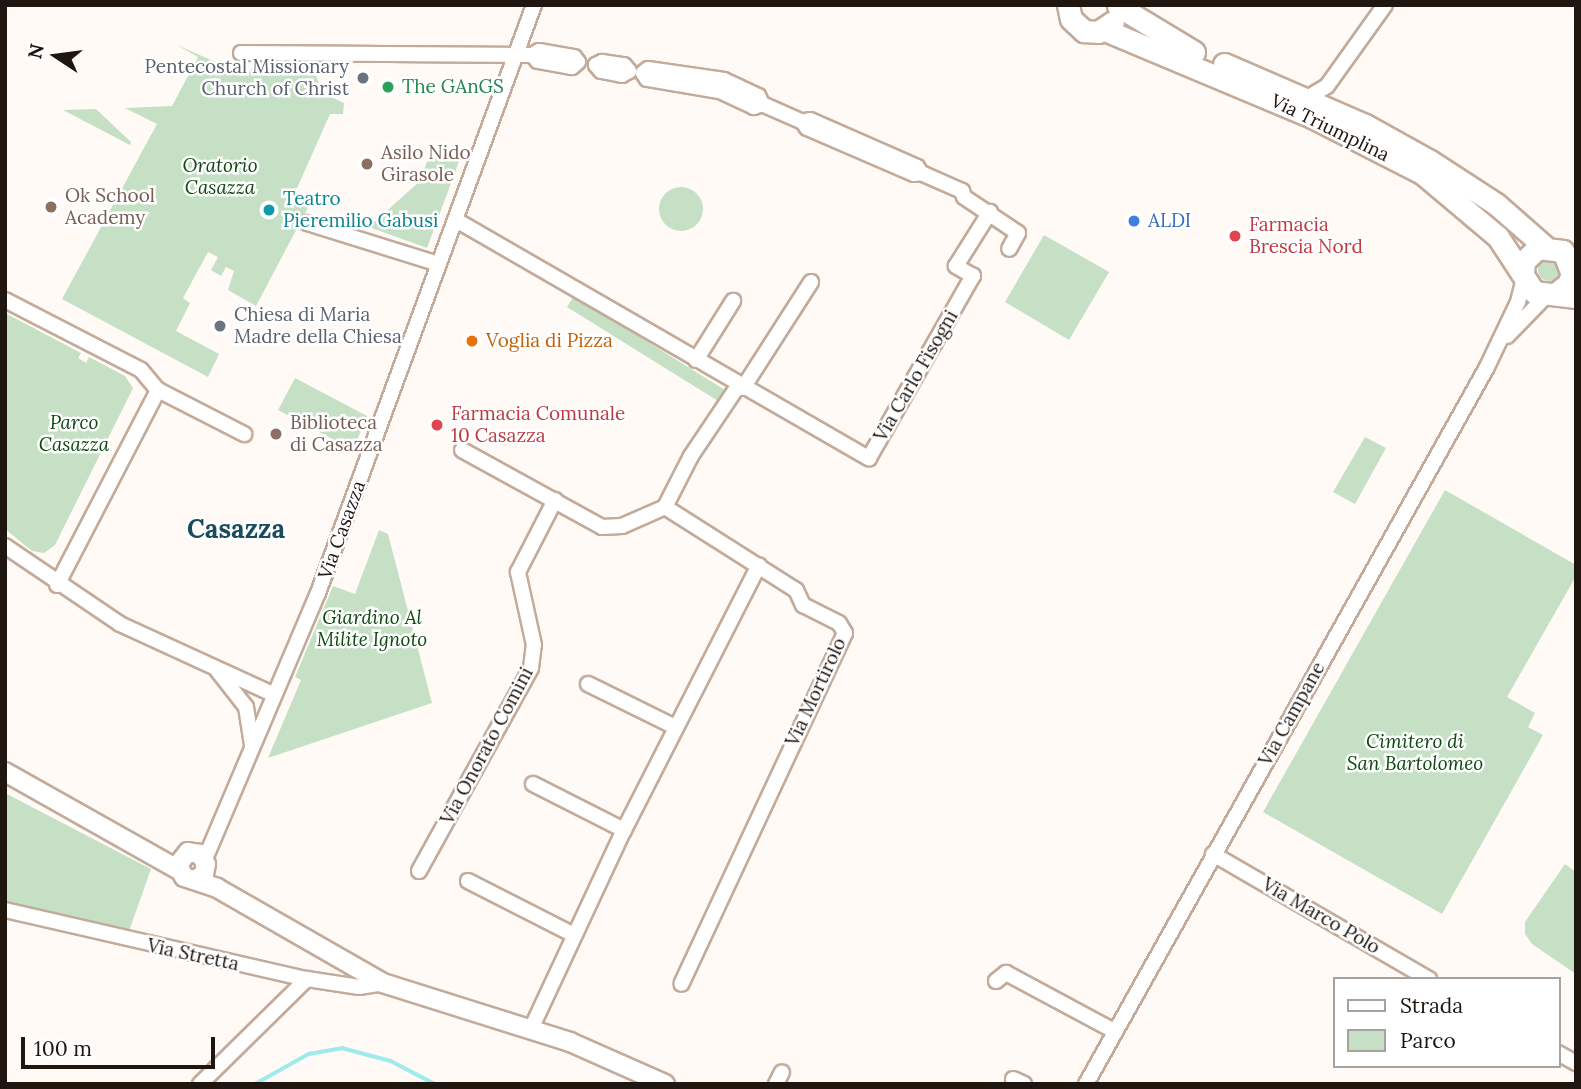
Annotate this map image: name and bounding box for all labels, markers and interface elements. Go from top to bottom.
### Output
north arrow [21,21,91,91]
text: N [22,41,49,61]
place label: Pentecostal Missionary Church of Christ [144,56,349,100]
marker: Pentecostal Missionary Church of Christ [355,70,371,86]
place label: The GAnGS [402,76,504,98]
marker: The GAnGS [380,79,396,95]
street label: Via Triumplina [1267,89,1393,167]
place label: Asilo Nido Girasole [381,142,471,186]
park label: Oratorio Casazza [182,155,258,199]
marker: Asilo Nido Girasole [359,156,375,172]
place label: Ok School Academy [65,185,155,229]
place label: Teatro Pieremilio Gabusi [283,188,438,232]
marker: Ok School Academy [43,199,59,215]
marker: Teatro Pieremilio Gabusi [261,202,277,218]
place label: ALDI [1148,210,1191,232]
marker: ALDI [1126,213,1142,229]
place label: Farmacia Brescia Nord [1249,214,1363,258]
marker: Farmacia Brescia Nord [1227,228,1243,244]
place label: Chiesa di Maria Madre della Chiesa [234,304,402,348]
street label: Via Carlo Fisogni [869,306,963,446]
marker: Chiesa di Maria Madre della Chiesa [212,318,228,334]
place label: Voglia di Pizza [486,330,613,352]
marker: Voglia di Pizza [464,333,480,349]
place label: Farmacia Comunale 10 Casazza [451,403,625,447]
park label: Parco Casazza [39,412,109,456]
place label: Biblioteca di Casazza [290,412,383,456]
marker: Farmacia Comunale 10 Casazza [429,417,445,433]
marker: Biblioteca di Casazza [268,426,284,442]
street label: Via Casazza [314,478,370,582]
district label: Casazza [187,513,285,545]
park label: Giardino Al Milite Ignoto [317,607,427,651]
street label: Via Mortirolo [781,634,851,750]
street label: Via Campane [1254,658,1330,770]
street label: Via Onorato Comini [436,663,538,829]
park label: Cimitero di San Bartolomeo [1347,731,1483,775]
street label: Via Marco Polo [1258,873,1384,959]
street label: Via Stretta [145,934,241,976]
legend [1332,977,1560,1068]
text: Strada [1400,992,1463,1019]
scale bar [24,1023,219,1066]
text: Parco [1400,1027,1456,1054]
text: 100 m [34,1035,92,1062]

